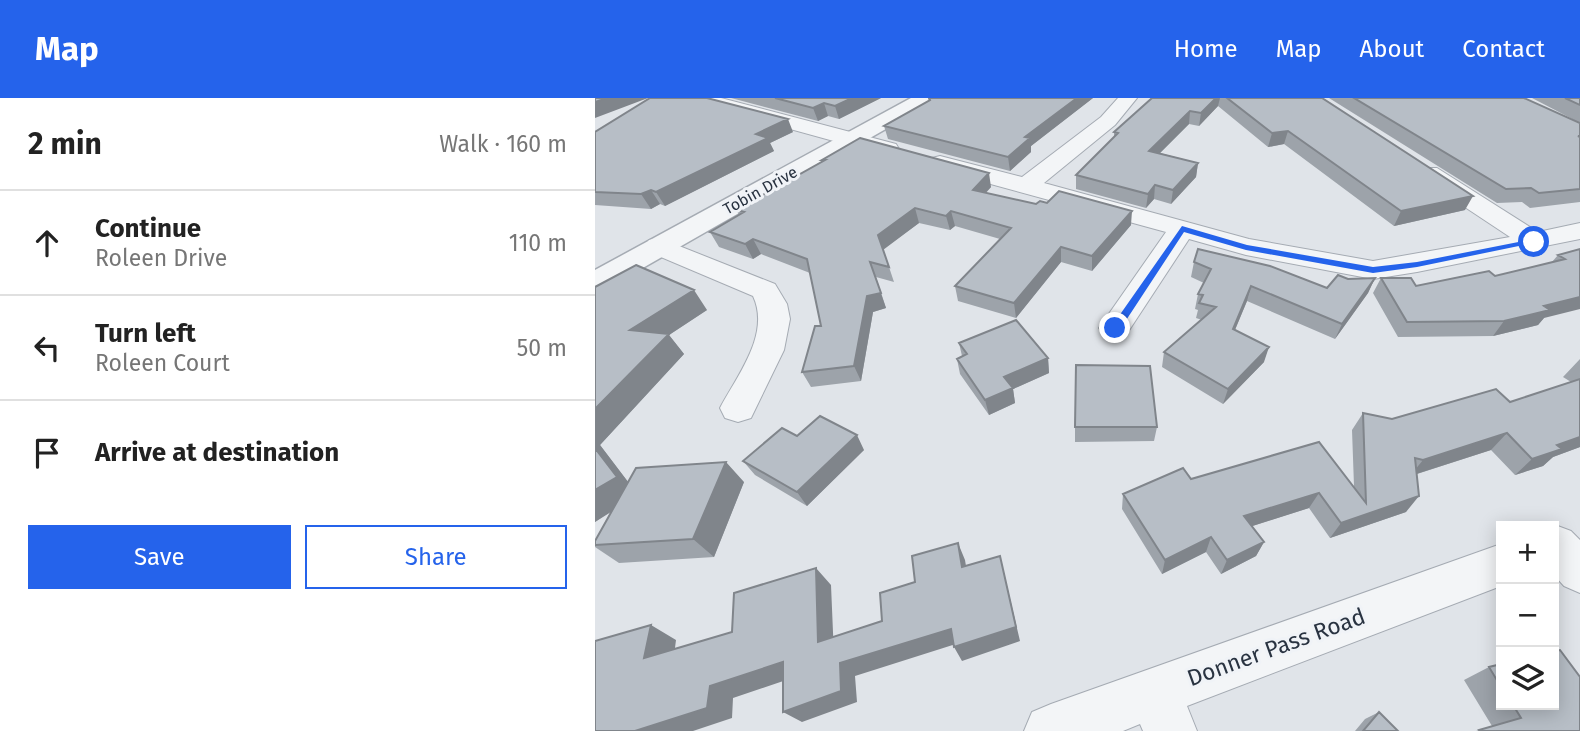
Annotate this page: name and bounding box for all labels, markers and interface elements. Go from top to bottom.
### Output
text: Map [35,29,99,69]
text: Home [1174,35,1238,63]
text: Map [1276,35,1322,63]
text: About [1360,35,1424,63]
text: Contact [1462,35,1545,63]
text: 2 min [28,126,102,162]
text: Walk · 160 m [439,130,567,158]
street label: Tobin Drive [720,162,801,219]
text: Continue [95,213,201,244]
icon: ahead [28,224,66,262]
route start [1518,226,1549,257]
text: 110 m [509,229,567,257]
text: Roleen Drive [95,244,227,272]
route end [1099,312,1130,343]
text: Turn left [95,318,196,349]
icon: left [28,329,66,367]
text: 50 m [517,334,567,362]
text: Roleen Court [95,349,230,377]
icon: arrive [28,434,66,472]
text: Arrive at destination [95,437,339,468]
map controls [1496,521,1559,710]
button: + [1496,521,1559,584]
button: Save [28,525,291,589]
button: Share [305,525,567,589]
button: − [1496,584,1559,647]
street label: Donner Pass Road [1183,602,1369,692]
button: layers [1496,647,1559,710]

